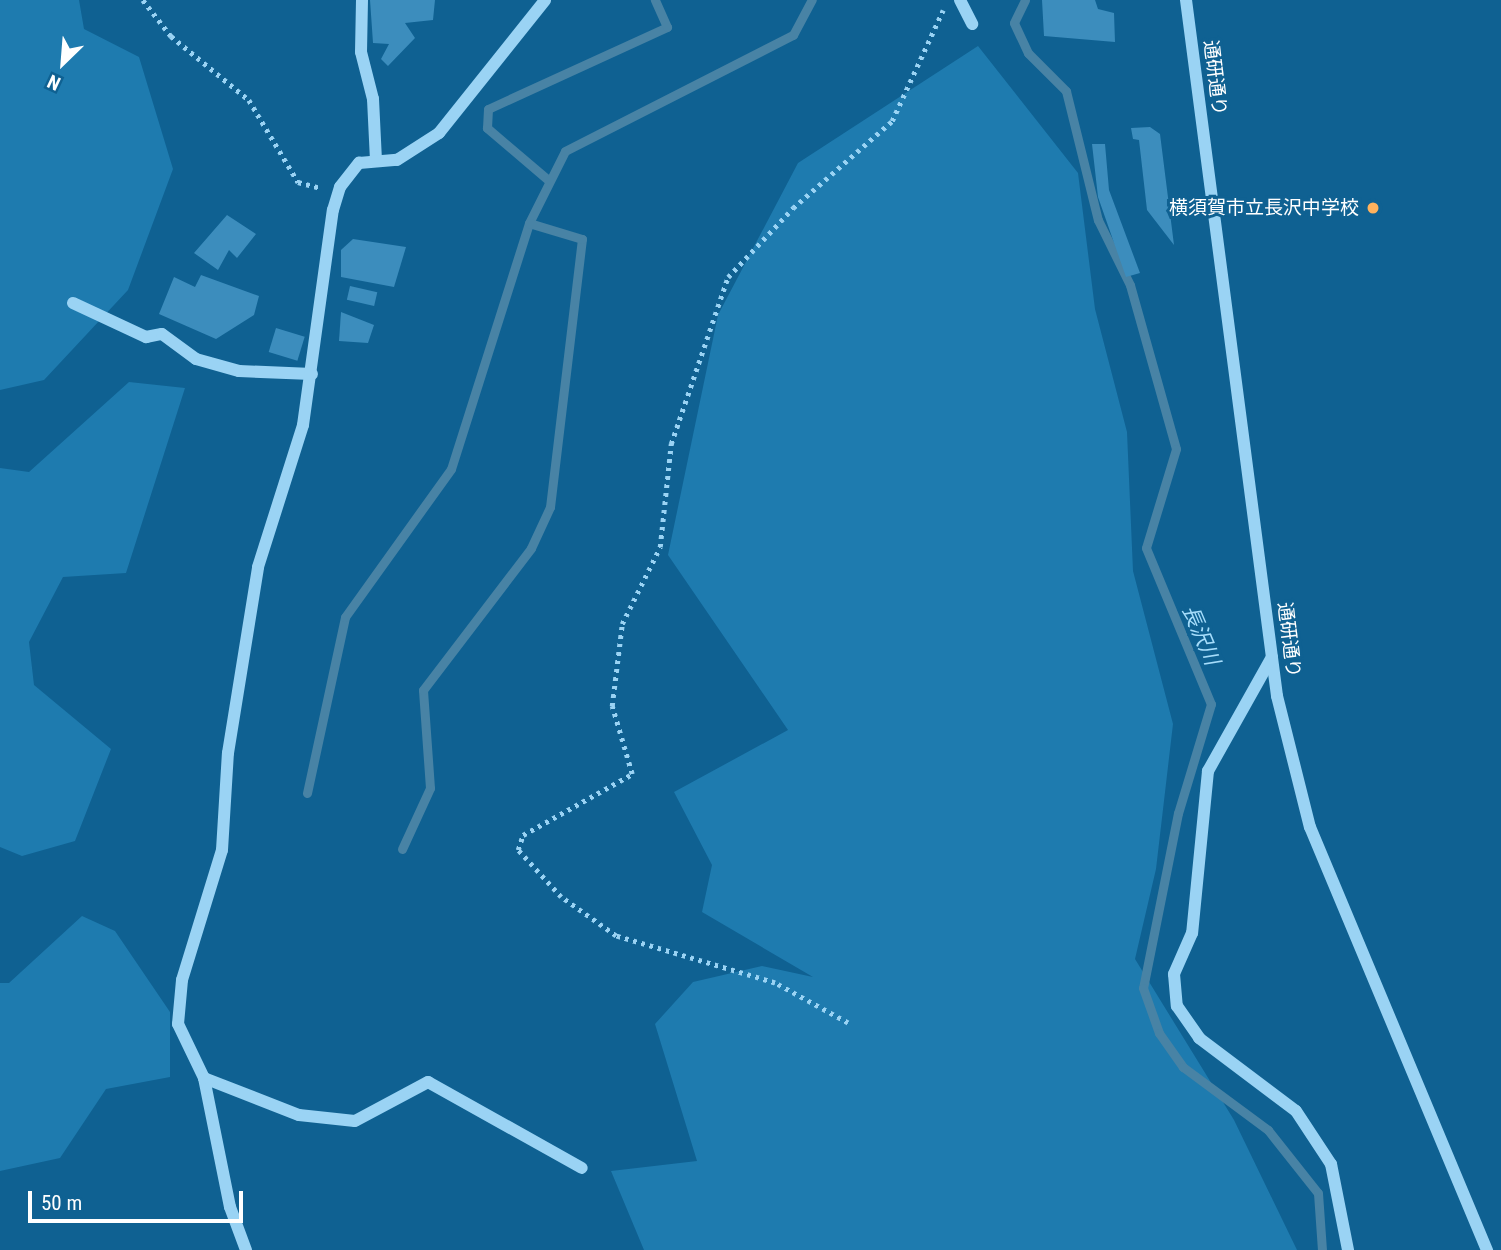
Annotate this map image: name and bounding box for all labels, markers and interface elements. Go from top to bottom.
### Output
north arrow [28,28,98,98]
street label: 通研通り [1199,39,1231,117]
text: N [44,70,64,95]
place label: 横須賀市立長沢中学校 [1169,197,1359,219]
marker: 横須賀市立長沢中学校 [1365,200,1381,216]
water label: 長沢川 [1177,601,1225,669]
street label: 通研通り [1273,601,1305,679]
scale bar [32,1176,247,1220]
text: 50 m [41,1191,82,1215]

